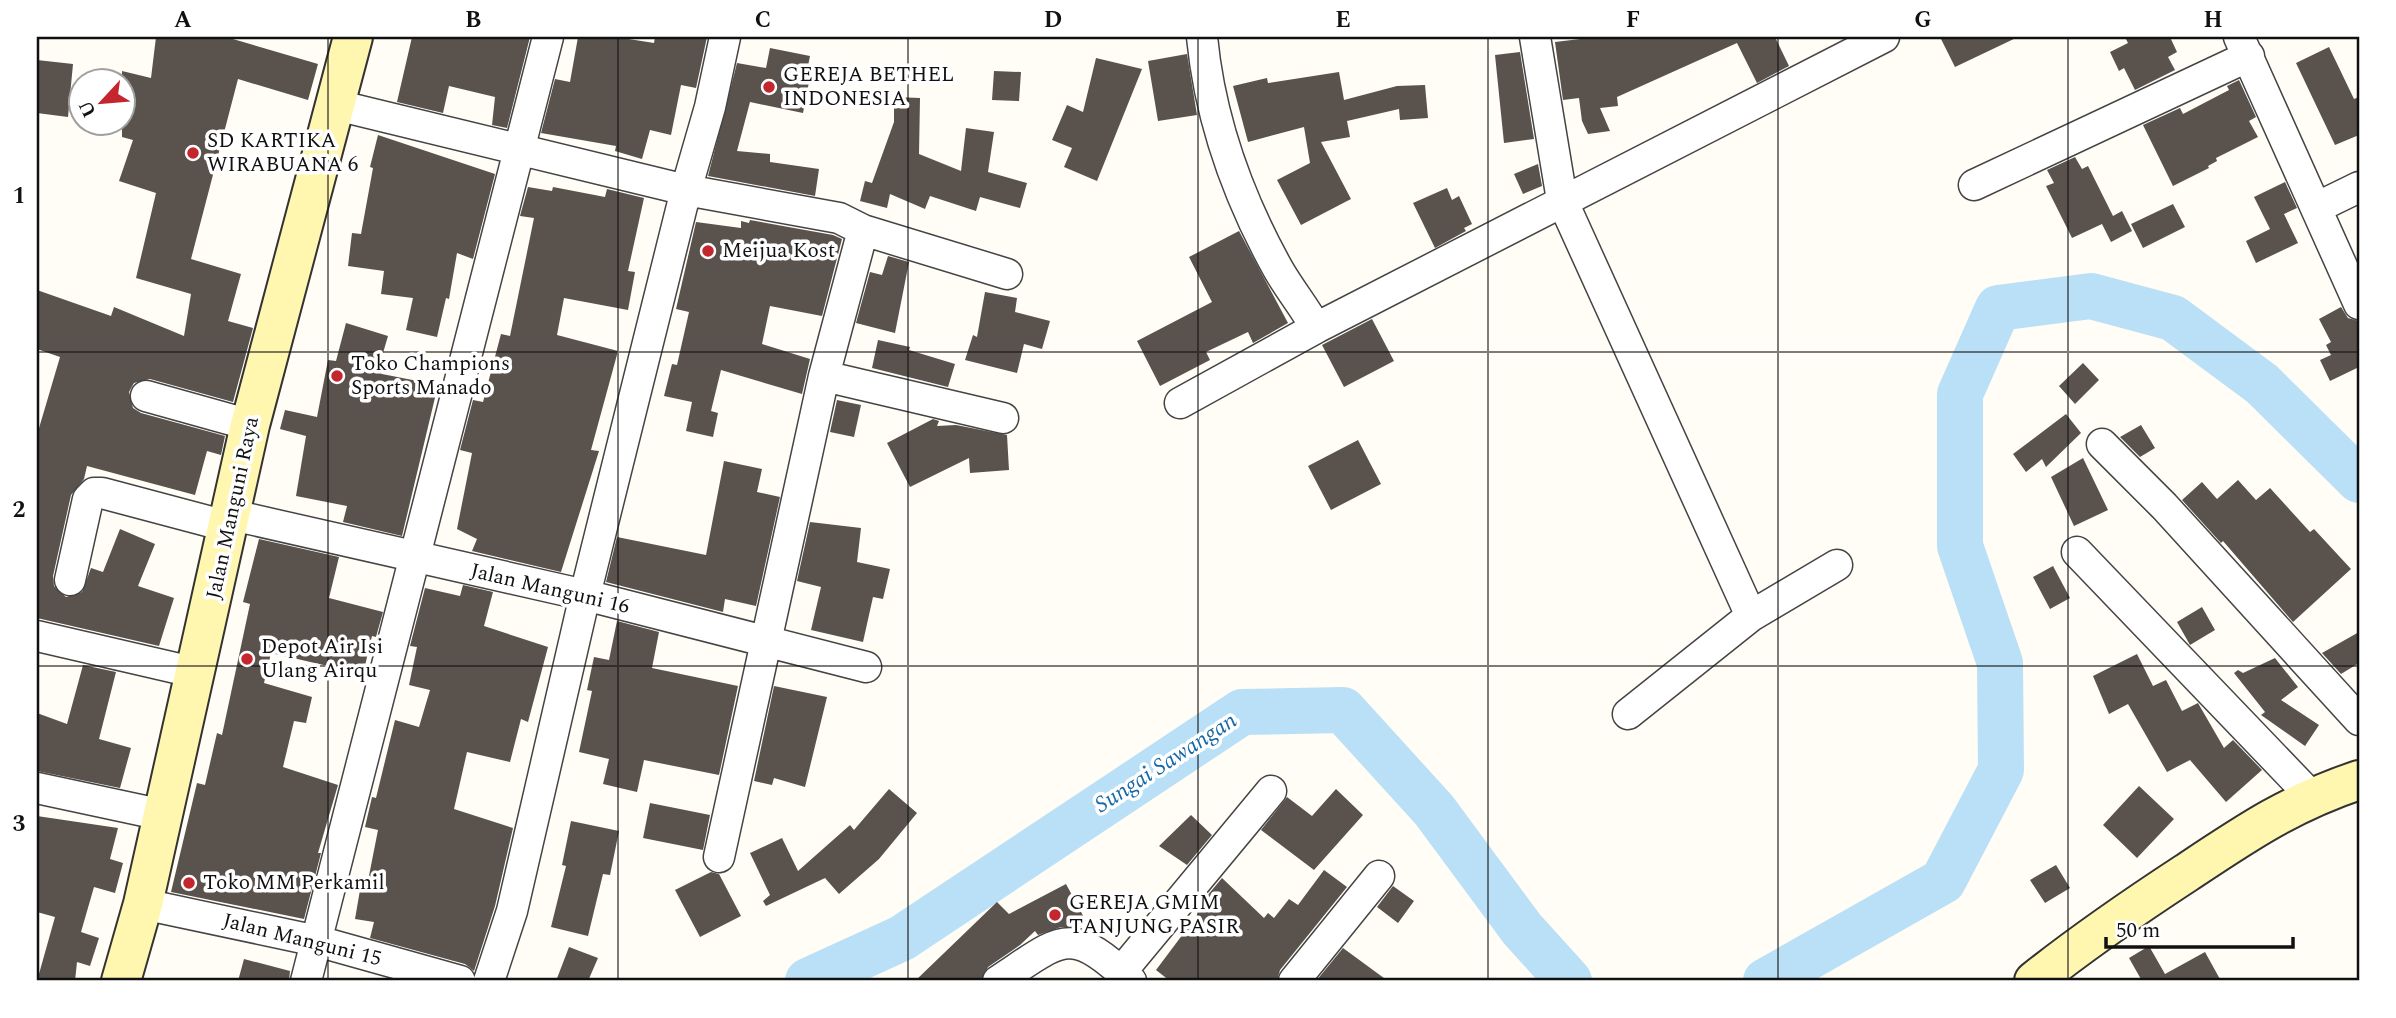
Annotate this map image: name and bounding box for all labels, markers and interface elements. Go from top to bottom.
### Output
text: A [174,3,192,38]
text: B [465,3,481,38]
text: C [755,3,771,38]
text: D [1044,3,1062,38]
text: E [1335,3,1351,38]
text: F [1626,3,1640,38]
text: G [1914,3,1932,38]
text: H [2203,3,2223,38]
place label: GEREJA BETHEL INDONESIA [783,59,954,115]
north arrow [66,66,136,136]
marker: GEREJA BETHEL INDONESIA [761,79,777,95]
text: U [72,95,105,122]
place label: SD KARTIKA WIRABUANA 6 [207,125,358,181]
marker: SD KARTIKA WIRABUANA 6 [185,145,201,161]
text: 1 [13,179,25,214]
place label: Meijua Kost [722,235,835,267]
marker: Meijua Kost [700,243,716,259]
place label: Toko Champions Sports Manado [351,348,510,404]
marker: Toko Champions Sports Manado [329,368,345,384]
street label: Jalan Manguni Raya [198,413,268,602]
text: 2 [13,493,26,528]
street label: Jalan Manguni 16 [467,555,633,623]
place label: Depot Air Isi Ulang Airqu [261,631,383,687]
marker: Depot Air Isi Ulang Airqu [239,651,255,667]
water label: Sungai Sawangan [1088,704,1244,822]
text: 3 [13,807,26,842]
place label: Toko MM Perkamil [203,867,385,899]
marker: Toko MM Perkamil [181,875,197,891]
place label: GEREJA GMIM TANJUNG PASIR [1069,887,1239,943]
street label: Jalan Manguni 15 [219,905,385,975]
scale bar [2106,906,2293,950]
marker: GEREJA GMIM TANJUNG PASIR [1047,907,1063,923]
text: 50 m [2116,915,2160,947]

